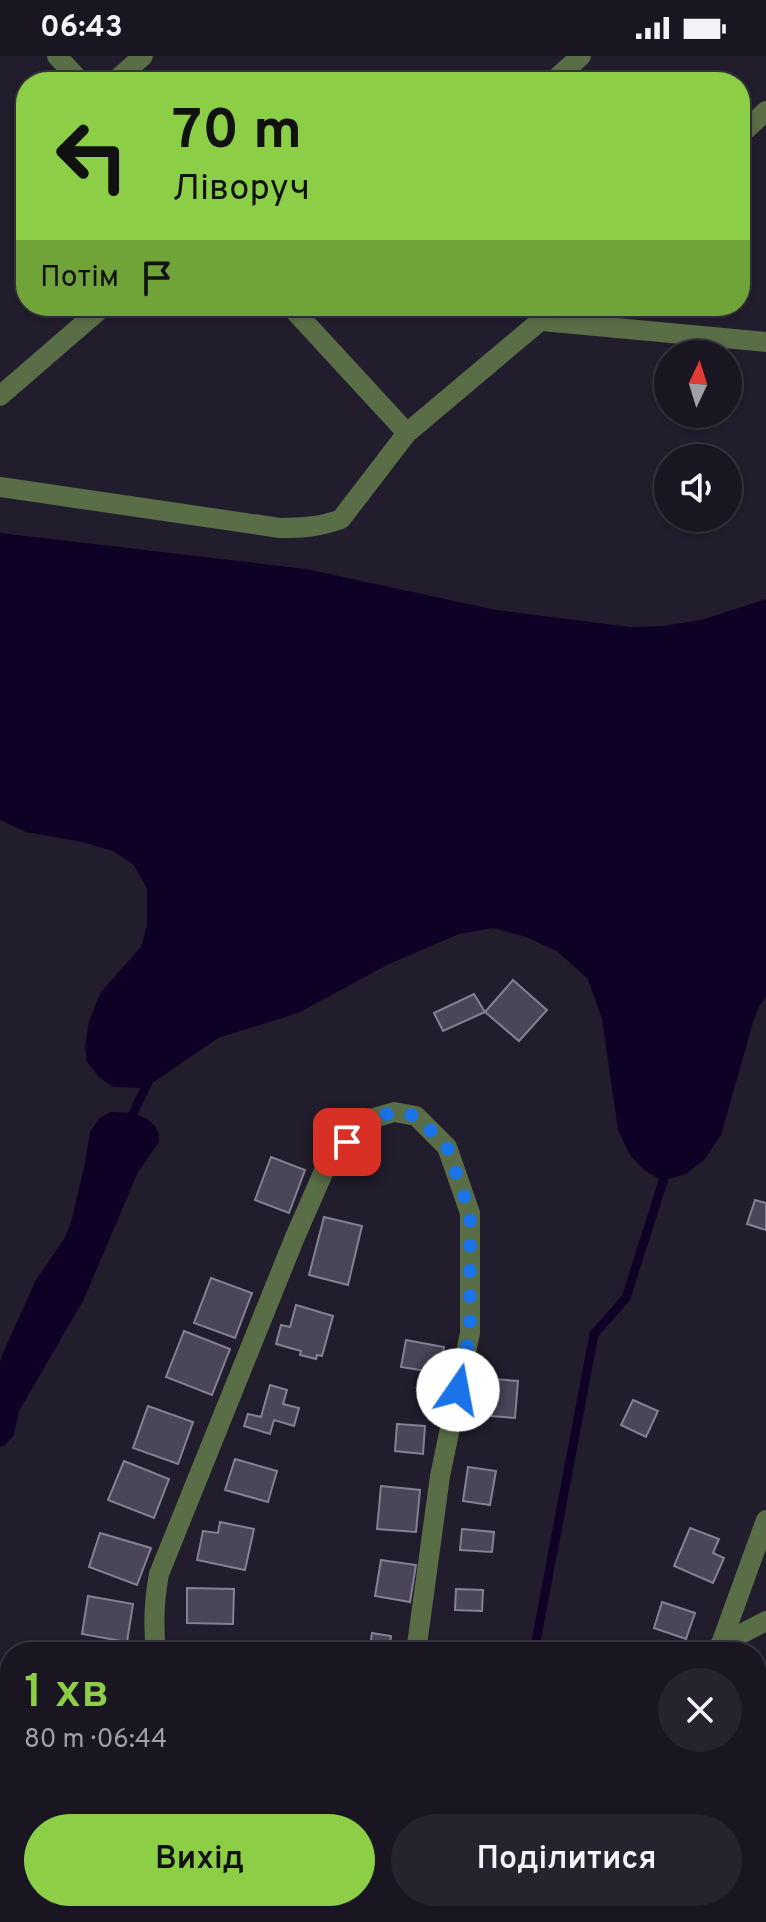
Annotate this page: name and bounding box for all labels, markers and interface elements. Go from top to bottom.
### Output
text: 06:43 [40,10,123,47]
text: 70 m [172,98,302,168]
icon: left [40,104,144,208]
text: Ліворуч [172,167,310,213]
icon: arrive [135,256,179,300]
text: Потім [40,260,119,297]
north arrow [654,340,742,428]
map controls [654,340,742,532]
button: sound [654,444,742,532]
pin [313,1108,381,1176]
icon: arrive [325,1120,369,1164]
position arrow [416,1348,500,1432]
text: 1 хв [24,1664,109,1724]
button: close [658,1668,742,1752]
text: 80 m · 06:44 [24,1724,167,1757]
button: Вихід [24,1814,375,1906]
button: Поділитися [391,1814,742,1906]

